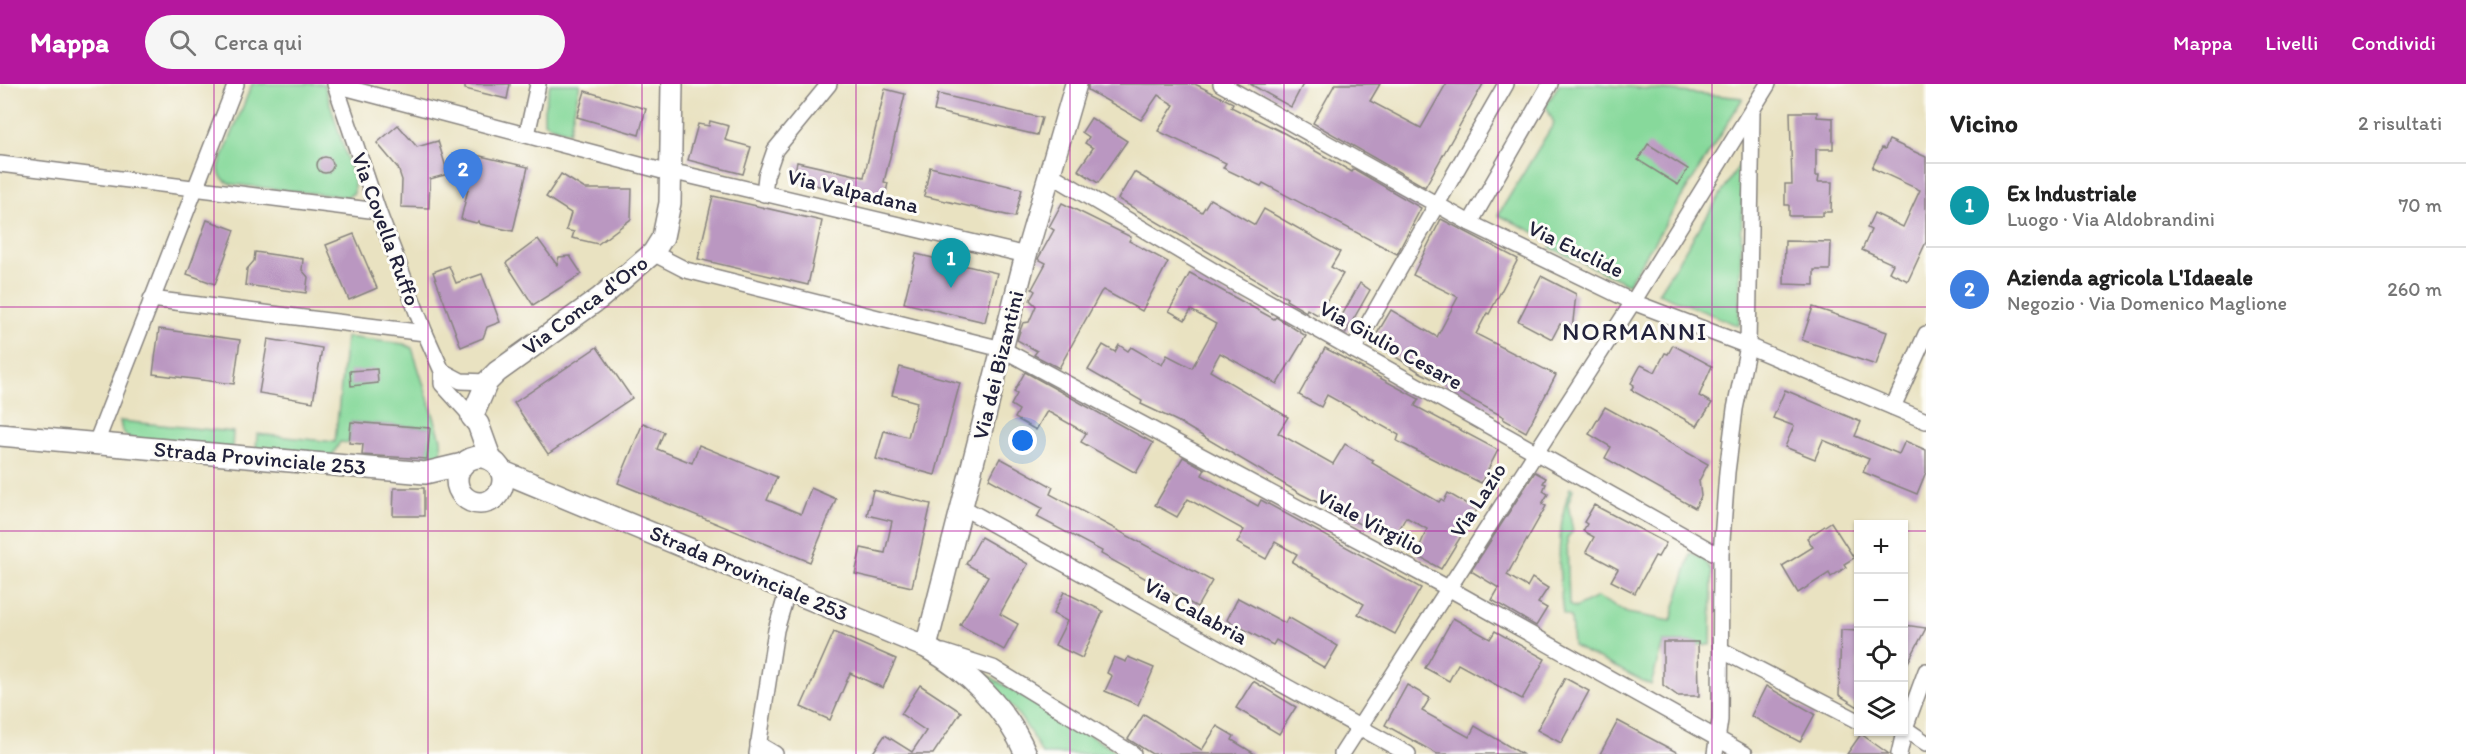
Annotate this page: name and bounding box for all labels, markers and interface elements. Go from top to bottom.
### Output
search box [145,15,565,69]
text: Mappa [30,25,109,59]
icon: search [166,26,199,59]
text: Cerca qui [214,29,302,56]
text: Mappa [2173,30,2232,55]
text: Livelli [2265,30,2318,55]
text: Condividi [2351,30,2436,55]
text: Vicino [1950,107,2018,139]
text: 2 risultati [2358,111,2442,135]
street label: Via Covella Ruffo [346,149,426,309]
pin: 2 [444,150,482,199]
street label: Via Valpadana [785,163,922,219]
text: Ex Industriale [2007,180,2137,207]
text: 1 [1965,193,1974,217]
text: 70 m [2398,193,2442,217]
text: Luogo · Via Aldobrandini [2007,207,2215,231]
street label: Via Euclide [1524,214,1628,284]
pin: 1 [932,238,970,288]
street label: Via Conca d'Oro [517,249,653,361]
text: Azienda agricola L'Idaeale [2007,264,2253,291]
text: 2 [1964,277,1975,301]
text: 260 m [2387,277,2442,301]
street label: Via dei Bizantini [966,288,1030,442]
text: Negozio · Via Domenico Maglione [2007,291,2287,315]
street label: Via Giulio Cesare [1315,294,1467,396]
district label: NORMANNI [1562,315,1708,347]
your location [1008,426,1037,455]
street label: Strada Provinciale 253 [153,435,367,481]
street label: Via Lazio [1444,457,1512,543]
street label: Viale Virgilio [1313,482,1429,562]
street label: Strada Provinciale 253 [646,519,852,627]
map controls [1854,520,1908,736]
button: + [1854,520,1908,574]
street label: Via Calabria [1139,571,1253,651]
button: − [1854,574,1908,628]
button: locate [1854,628,1908,682]
button: layers [1854,682,1908,736]

